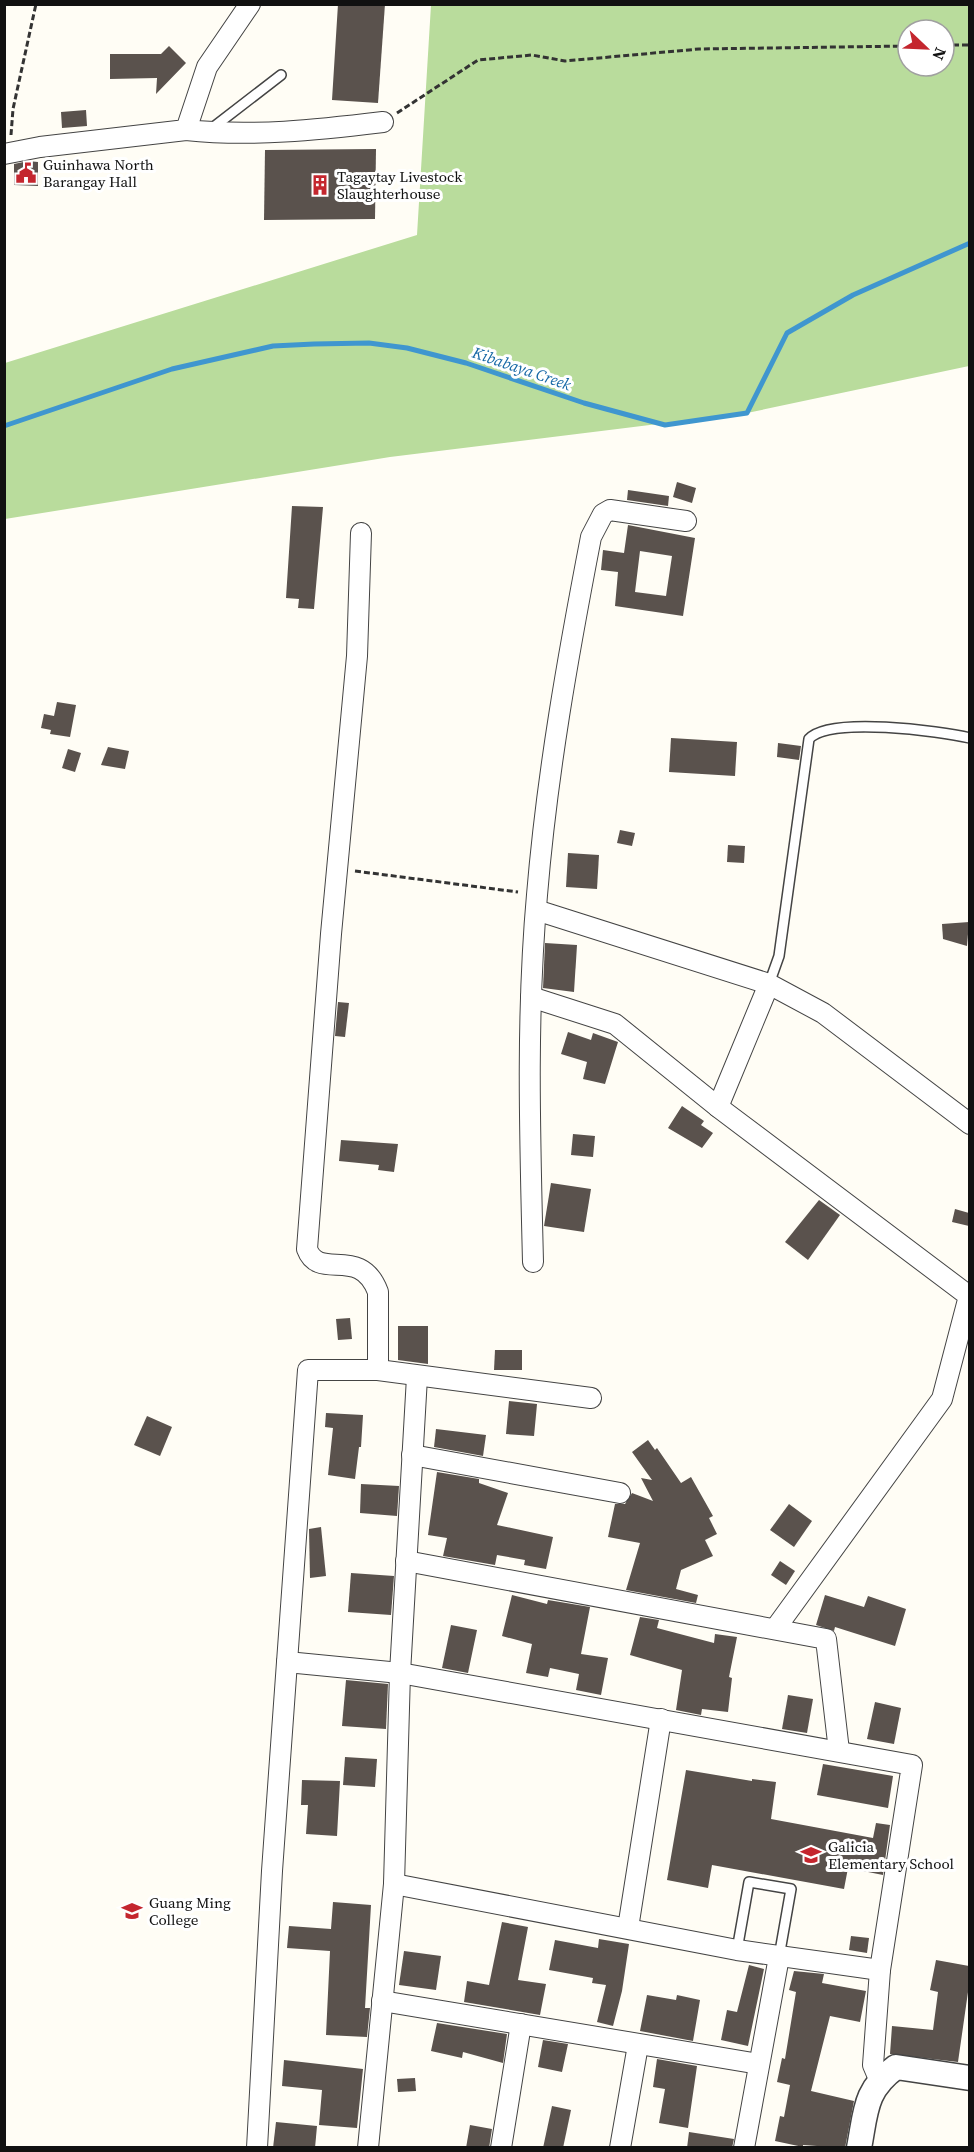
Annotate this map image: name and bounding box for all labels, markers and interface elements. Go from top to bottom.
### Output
north arrow [896,18,956,78]
text: N [927,44,952,64]
place label: Guinhawa North Barangay Hall [43,154,154,192]
public building icon: Guinhawa North Barangay Hall [14,161,38,185]
place label: Tagaytay Livestock Slaughterhouse [337,166,463,204]
building icon: Tagaytay Livestock Slaughterhouse [308,173,332,197]
water label: Kibabaya Creek [469,340,575,395]
place label: Galicia Elementary School [828,1836,955,1874]
school or university icon: Galicia Elementary School [799,1843,823,1867]
place label: Guang Ming College [149,1892,231,1930]
school or university icon: Guang Ming College [120,1899,144,1923]

